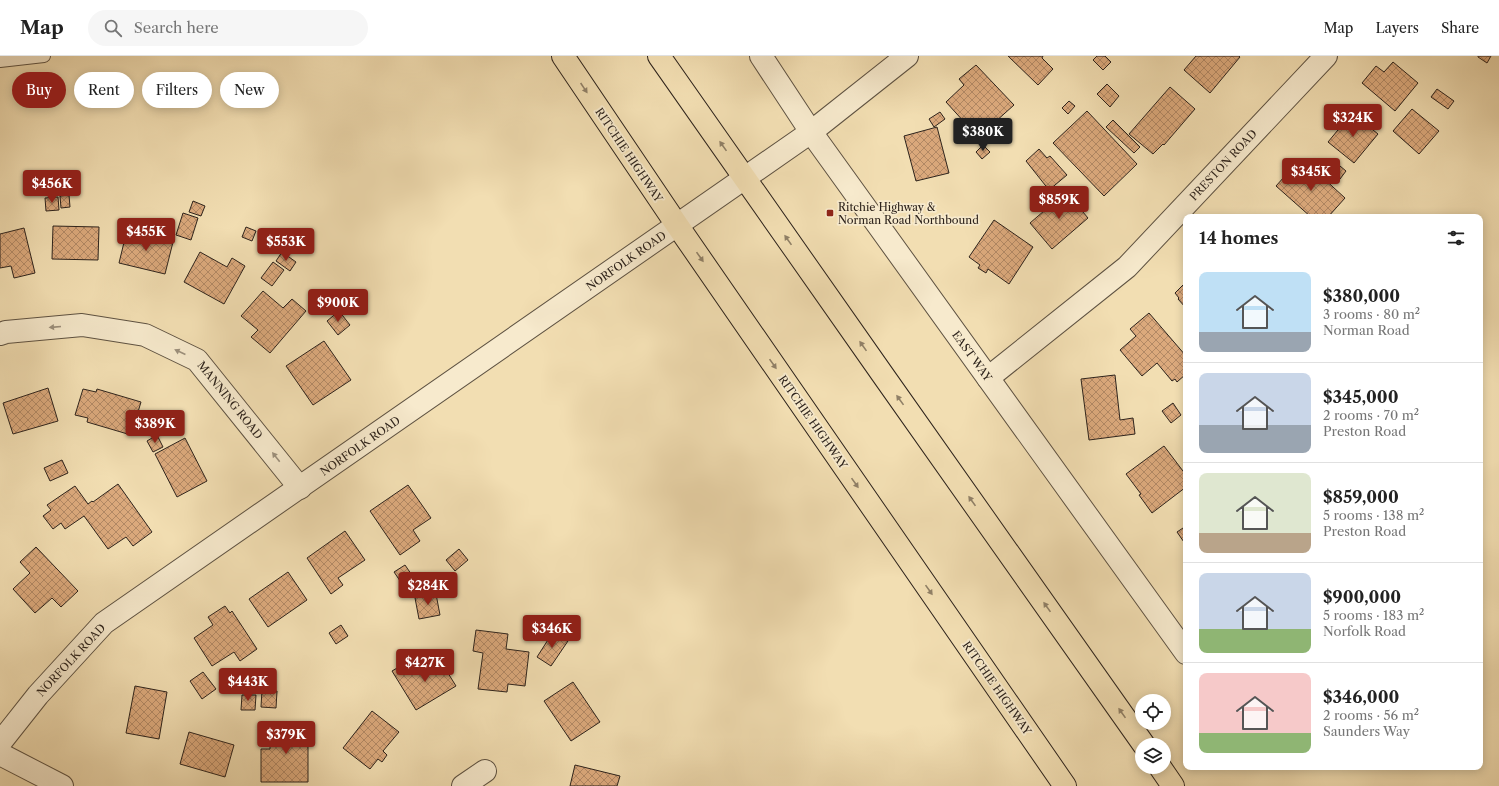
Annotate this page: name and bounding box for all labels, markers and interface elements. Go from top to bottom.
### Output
search box [88,10,368,46]
text: Map [20,16,64,39]
icon: search [102,17,124,39]
text: Search here [134,18,219,37]
text: Map [1323,19,1353,37]
text: Layers [1375,19,1419,37]
text: Share [1441,19,1479,37]
chip: Buy [12,72,66,108]
chip: Rent [74,72,134,108]
chip: Filters [142,72,212,108]
chip: New [220,72,279,108]
one-way arrow [581,82,588,94]
pin: $324K [1325,104,1381,138]
street label: RITCHIE HIGHWAY [592,105,666,205]
text: $324K [1333,109,1373,125]
pin: $380K [955,118,1011,152]
text: $380K [962,123,1004,139]
street label: PRESTON ROAD [1186,126,1260,204]
one-way arrow [719,141,727,151]
pin: $345K [1283,158,1339,192]
text: $345K [1291,163,1331,179]
pin: $456K [24,170,80,204]
text: $456K [32,175,72,191]
pin: $859K [1031,186,1087,220]
text: $859K [1039,191,1079,207]
place label: Ritchie Highway & Norman Road Northbound [838,200,979,227]
marker: Ritchie Highway & Norman Road Northbound [825,208,835,218]
pin: $455K [118,218,174,252]
text: $455K [126,223,166,239]
icon: filters [1445,227,1467,249]
pin: $553K [258,228,314,262]
street label: NORFOLK ROAD [583,228,669,294]
text: 14 homes [1199,228,1278,248]
text: $553K [266,233,306,249]
one-way arrow [784,235,792,245]
one-way arrow [696,252,704,263]
text: $380,000 [1323,286,1400,306]
icon: home [1231,288,1279,336]
pin: $900K [310,289,366,323]
text: $900K [317,294,359,310]
text: 3 rooms · 80 m² [1323,306,1420,322]
text: Norman Road [1323,322,1410,338]
one-way arrow [49,324,61,330]
street label: EAST WAY [949,328,995,384]
one-way arrow [859,341,867,352]
one-way arrow [175,349,186,355]
street label: MANNING ROAD [194,358,266,442]
one-way arrow [769,359,777,370]
street label: RITCHIE HIGHWAY [775,373,851,472]
text: $345,000 [1323,387,1399,407]
icon: home [1231,389,1279,437]
one-way arrow [896,395,904,405]
text: 2 rooms · 70 m² [1323,407,1419,423]
pin: $389K [127,410,183,444]
street label: NORFOLK ROAD [317,413,403,479]
text: $389K [135,415,175,431]
text: Preston Road [1323,423,1406,439]
one-way arrow [271,452,280,463]
one-way arrow [851,478,859,488]
text: $859,000 [1323,487,1399,507]
icon: home [1231,489,1279,537]
one-way arrow [968,496,976,506]
text: 5 rooms · 138 m² [1323,507,1424,523]
text: Preston Road [1323,523,1406,539]
pin: $284K [400,572,456,606]
text: $284K [407,577,449,593]
one-way arrow [925,585,933,595]
text: $900,000 [1323,587,1401,607]
icon: home [1231,589,1279,637]
one-way arrow [1043,602,1051,612]
text: 5 rooms · 183 m² [1323,607,1424,623]
pin: $346K [524,615,580,649]
text: $346K [532,620,572,636]
street label: NORFOLK ROAD [34,621,108,699]
text: Norfolk Road [1323,623,1406,639]
street label: RITCHIE HIGHWAY [959,639,1035,738]
pin: $427K [397,649,453,683]
text: $427K [405,654,445,670]
pin: $443K [220,668,276,702]
text: $443K [228,673,268,689]
text: $346,000 [1323,687,1399,707]
icon: home [1231,689,1279,737]
map controls [1135,694,1171,774]
button: locate [1135,694,1171,730]
text: 2 rooms · 56 m² [1323,707,1419,723]
one-way arrow [1118,708,1126,718]
pin: $379K [258,721,314,755]
text: Saunders Way [1323,723,1410,739]
text: $379K [266,726,306,742]
button: layers [1135,738,1171,774]

